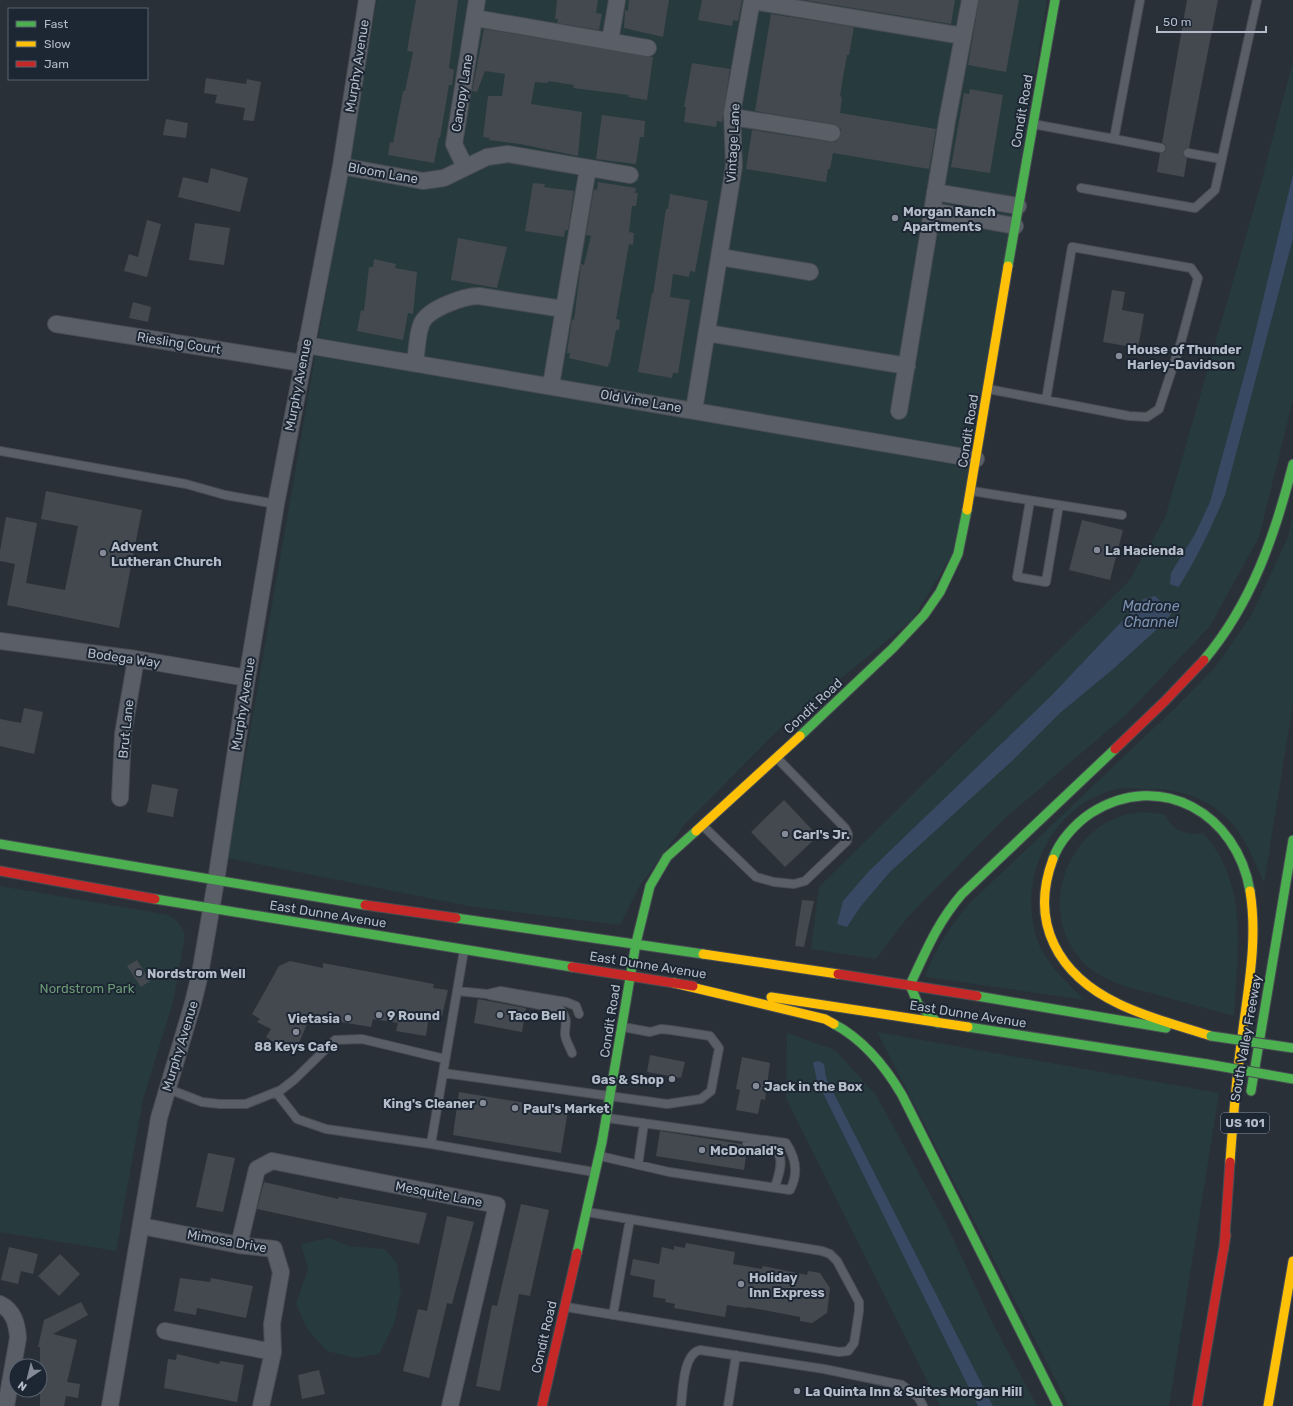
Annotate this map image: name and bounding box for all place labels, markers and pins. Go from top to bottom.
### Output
place label: Morgan Ranch Apartments [903,204,996,234]
marker: Morgan Ranch Apartments [890,213,900,223]
place label: House of Thunder Harley-Davidson [1127,342,1242,372]
marker: House of Thunder Harley-Davidson [1114,351,1124,361]
place label: Advent Lutheran Church [111,539,222,569]
place label: La Hacienda [1105,543,1184,558]
marker: La Hacienda [1092,545,1102,555]
marker: Advent Lutheran Church [98,548,108,558]
place label: Carl's Jr. [793,827,850,842]
marker: Carl's Jr. [780,829,790,839]
place label: Nordstrom Well [147,966,246,981]
marker: Nordstrom Well [134,968,144,978]
place label: 9 Round [387,1008,440,1023]
place label: Taco Bell [508,1008,565,1023]
marker: 9 Round [374,1010,384,1020]
marker: Taco Bell [495,1010,505,1020]
place label: Vietasia [287,1011,340,1026]
marker: Vietasia [343,1013,353,1023]
marker: 88 Keys Cafe [291,1027,301,1037]
place label: 88 Keys Cafe [254,1039,338,1054]
place label: Gas & Shop [591,1072,664,1087]
marker: Gas & Shop [667,1074,677,1084]
place label: Jack in the Box [764,1079,863,1094]
marker: Jack in the Box [751,1081,761,1091]
place label: King's Cleaner [383,1096,475,1111]
marker: King's Cleaner [478,1098,488,1108]
place label: Paul's Market [523,1101,610,1116]
marker: Paul's Market [510,1103,520,1113]
place label: McDonald's [710,1143,784,1158]
marker: McDonald's [697,1145,707,1155]
place label: Holiday Inn Express [749,1270,825,1300]
marker: Holiday Inn Express [736,1279,746,1289]
place label: La Quinta Inn & Suites Morgan Hill [805,1384,1022,1399]
marker: La Quinta Inn & Suites Morgan Hill [792,1386,802,1396]

